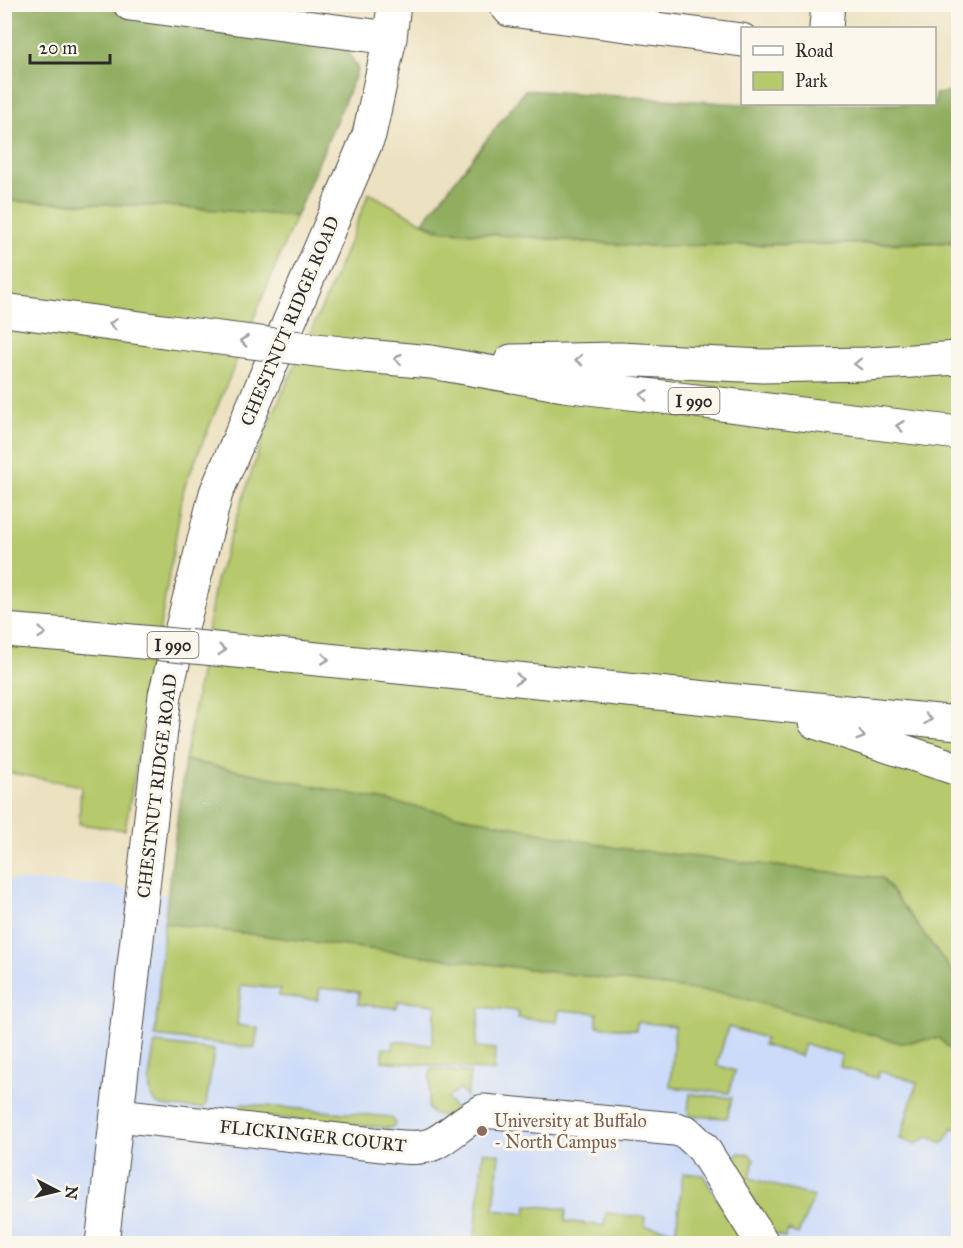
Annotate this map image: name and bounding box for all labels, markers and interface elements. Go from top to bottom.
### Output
scale bar [30,27,110,65]
legend [741,27,936,105]
text: 20 m [39,37,77,59]
text: Road [795,40,833,62]
text: Park [795,70,828,92]
street label: CHESTNUT RIDGE ROAD [236,213,344,429]
one-way arrow [108,318,118,331]
one-way arrow [240,335,249,347]
one-way arrow [393,353,402,366]
one-way arrow [575,354,584,366]
one-way arrow [854,358,863,370]
road number: I 990 [668,388,720,414]
one-way arrow [640,389,649,402]
one-way arrow [896,420,905,433]
one-way arrow [38,626,47,639]
road number: I 990 [148,632,198,658]
one-way arrow [217,643,226,656]
one-way arrow [321,653,330,665]
one-way arrow [515,672,524,685]
street label: CHESTNUT RIDGE ROAD [132,673,182,899]
one-way arrow [923,713,933,725]
one-way arrow [855,729,866,742]
place label: University at Buffalo - North Campus [494,1110,647,1153]
street label: FLICKINGER COURT [219,1115,407,1157]
marker: University at Buffalo - North Campus [475,1124,489,1138]
north arrow [27,1161,87,1221]
text: N [61,1185,82,1201]

